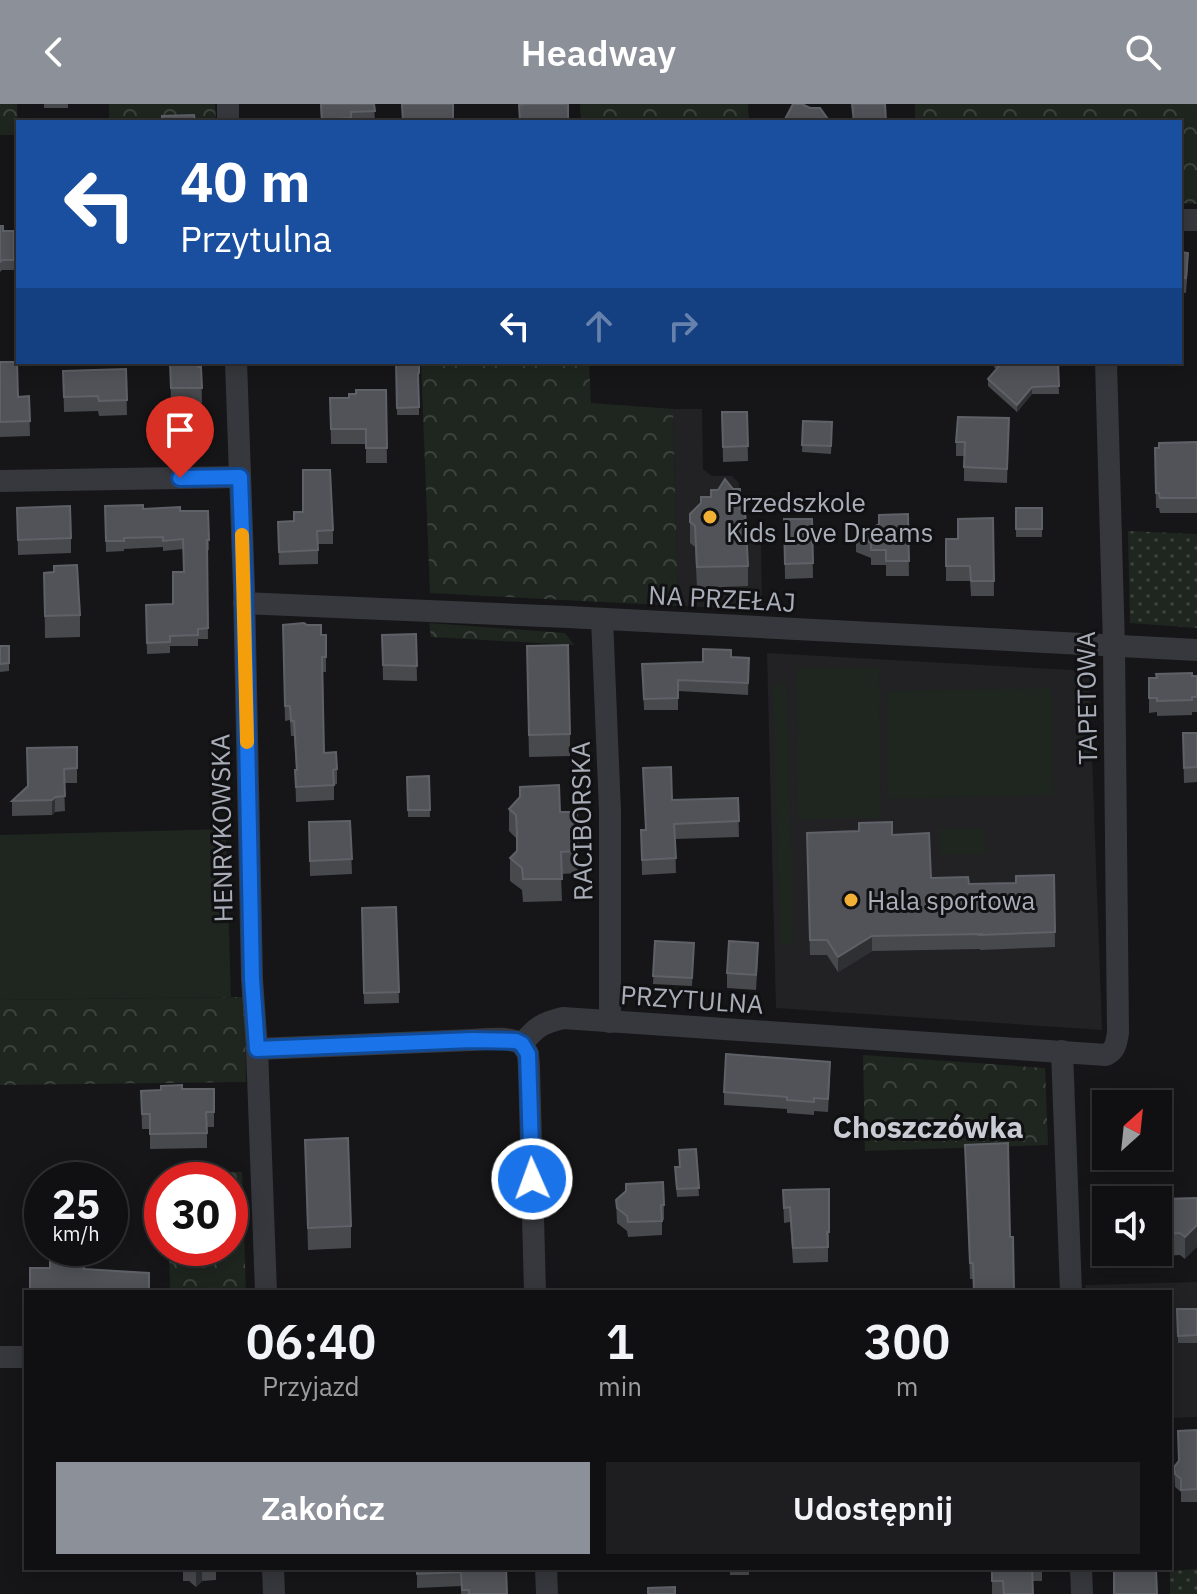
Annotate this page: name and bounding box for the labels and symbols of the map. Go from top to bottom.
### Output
pin [146,396,214,478]
place label: Przedszkole Kids Love Dreams [726,485,933,549]
marker: Przedszkole Kids Love Dreams [701,508,719,526]
street label: NA PRZEŁAJ [647,577,797,619]
street label: TAPETOWA [1068,631,1104,765]
street label: HENRYKOWSKA [202,733,240,923]
street label: RACIBORSKA [563,741,599,901]
place label: Hala sportowa [867,883,1035,917]
marker: Hala sportowa [842,891,860,909]
street label: PRZYTULNA [619,977,765,1021]
north arrow [1092,1090,1172,1170]
district label: Choszczówka [832,1107,1024,1146]
position arrow [490,1137,574,1221]
speed limit sign: 30 [144,1162,248,1266]

